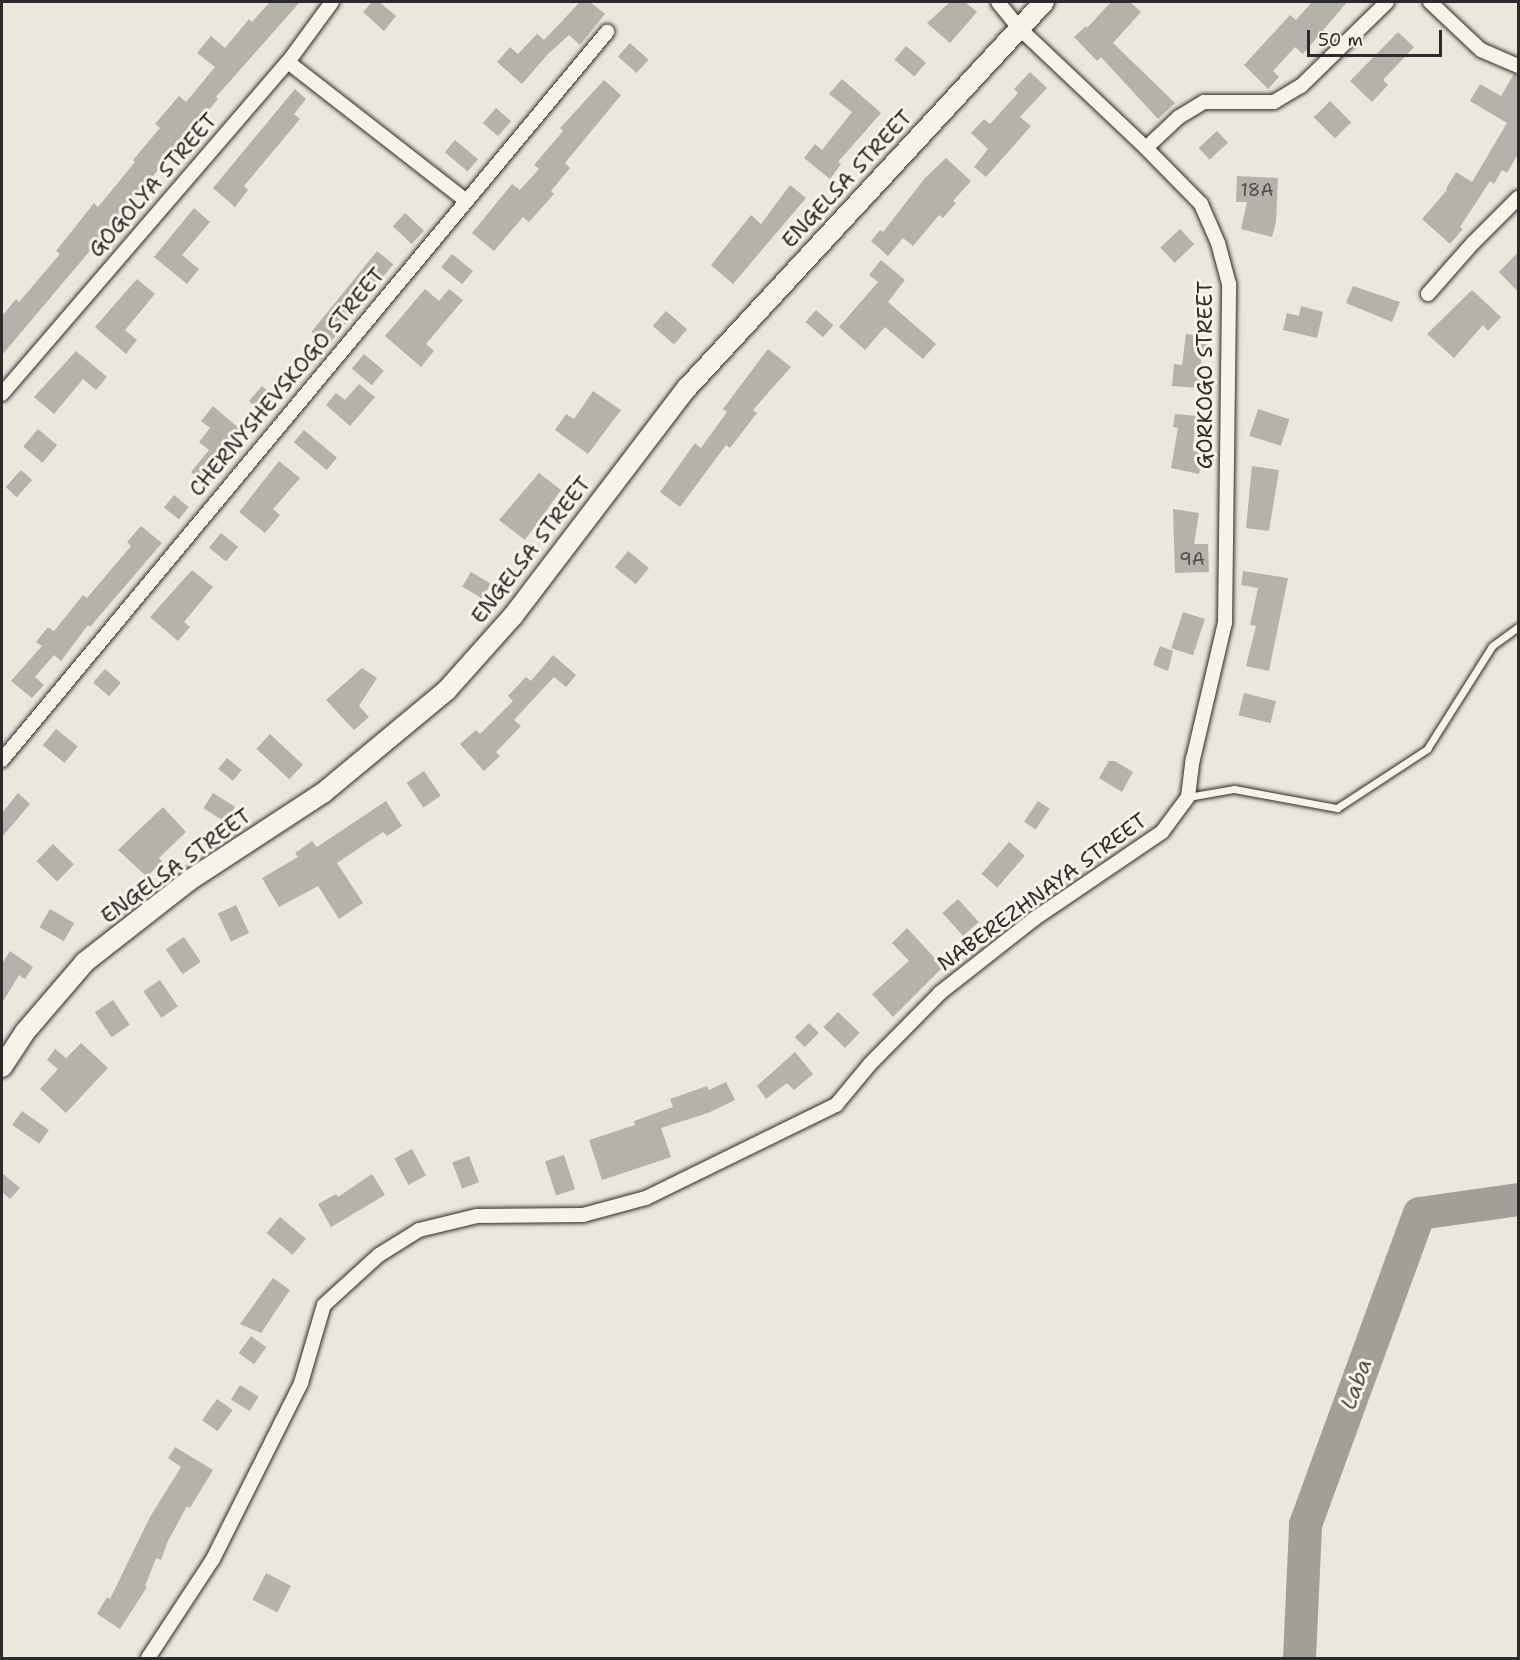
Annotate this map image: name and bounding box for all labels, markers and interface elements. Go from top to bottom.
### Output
scale bar [1310,18,1445,56]
text: 50 m [1318,28,1363,52]
street label: ENGELSA STREET [777,105,917,253]
street label: GOGOLYA STREET [84,108,222,262]
house number: 18А [1241,179,1273,201]
street label: CHERNYSHEVSKOGO STREET [184,263,390,501]
street label: GORKOGO STREET [1192,281,1218,469]
street label: ENGELSA STREET [466,472,596,628]
house number: 9А [1179,548,1205,570]
street label: ENGELSA STREET [96,803,256,929]
street label: NABEREZHNAYA STREET [932,808,1152,976]
water label: Laba [1335,1355,1377,1413]

